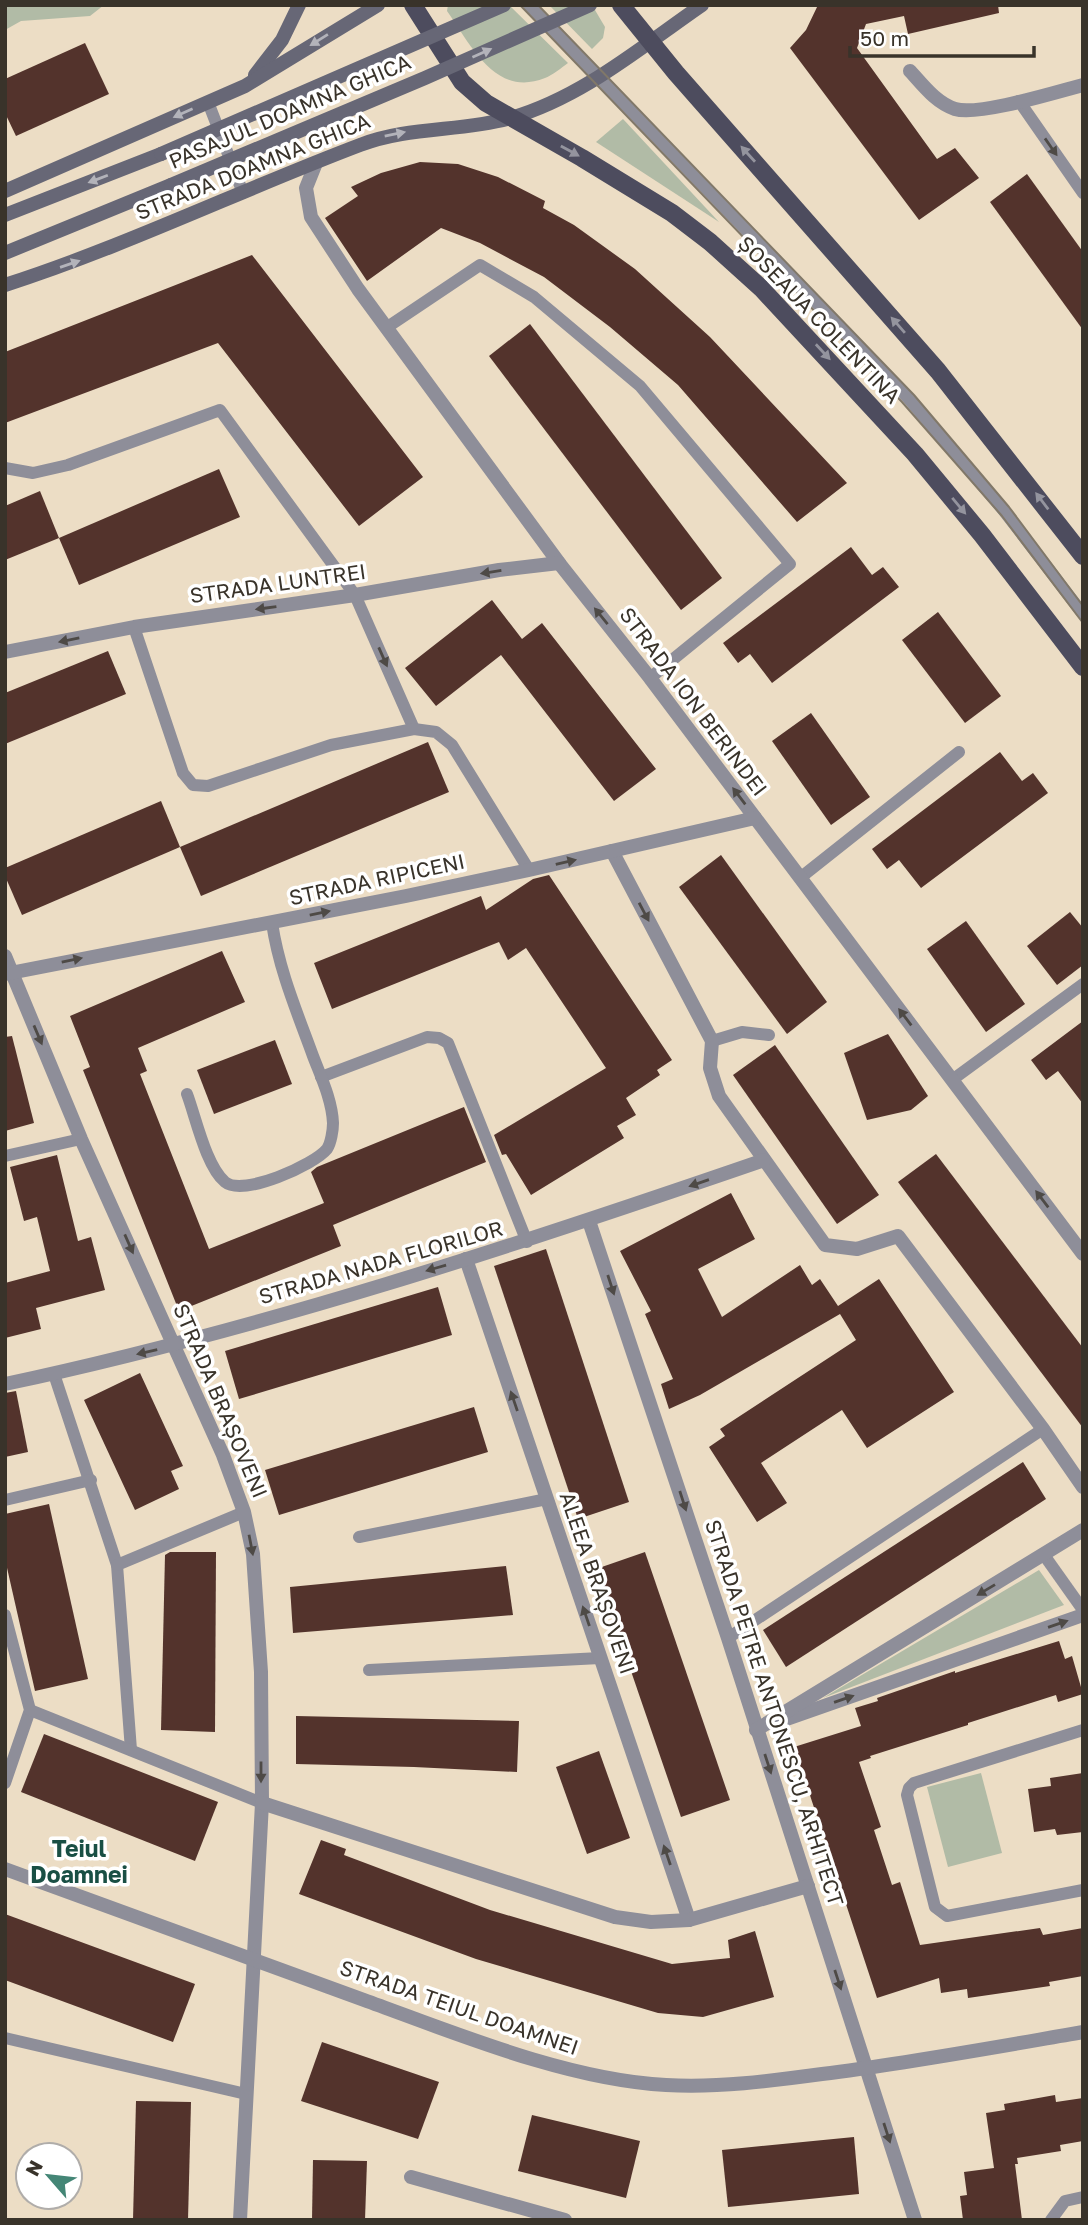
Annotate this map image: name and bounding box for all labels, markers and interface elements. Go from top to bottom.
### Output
scale bar [850,14,1034,58]
text: 50 m [860,25,909,51]
one-way arrow [309,33,328,46]
one-way arrow [472,47,492,59]
street label: PASAJUL DOAMNA GHICA [165,48,414,174]
street label: STRADA DOAMNA GHICA [132,107,374,225]
one-way arrow [172,108,193,119]
one-way arrow [384,129,406,140]
one-way arrow [1044,138,1058,156]
one-way arrow [560,145,580,157]
one-way arrow [740,145,756,163]
one-way arrow [87,174,108,185]
street label: ȘOSEAUA COLENTINA [733,230,906,409]
one-way arrow [60,258,81,269]
one-way arrow [890,316,906,334]
one-way arrow [814,344,831,361]
one-way arrow [1035,492,1049,510]
one-way arrow [951,498,966,515]
street label: STRADA LUNTREI [188,558,368,608]
one-way arrow [480,567,502,578]
one-way arrow [255,602,277,613]
street label: STRADA ION BERINDEI [614,602,773,801]
one-way arrow [594,607,608,625]
one-way arrow [58,634,80,645]
one-way arrow [377,647,388,668]
one-way arrow [733,787,747,805]
street label: STRADA RIPICENI [287,848,467,910]
one-way arrow [555,856,577,867]
one-way arrow [638,902,649,922]
one-way arrow [309,908,331,919]
one-way arrow [61,954,83,965]
one-way arrow [899,1008,913,1026]
one-way arrow [33,1025,44,1046]
one-way arrow [688,1178,709,1189]
one-way arrow [1034,1191,1049,1209]
street label: STRADA NADA FLORILOR [256,1215,506,1309]
one-way arrow [123,1234,135,1254]
one-way arrow [425,1264,446,1274]
one-way arrow [606,1275,616,1296]
street label: STRADA BRAȘOVENI [168,1300,274,1502]
one-way arrow [136,1347,158,1358]
one-way arrow [508,1390,519,1411]
street label: ALEEA BRAȘOVENI [555,1488,641,1677]
one-way arrow [678,1491,688,1512]
street label: STRADA PETRE ANTONESCU, ARHITECT [700,1516,850,1909]
one-way arrow [245,1534,256,1556]
one-way arrow [976,1584,995,1597]
one-way arrow [580,1606,591,1627]
one-way arrow [1048,1618,1069,1629]
one-way arrow [833,1693,854,1704]
one-way arrow [763,1754,773,1775]
one-way arrow [255,1761,267,1783]
district label: Teiul Doamnei [30,1834,128,1888]
one-way arrow [661,1845,672,1866]
street label: STRADA TEIUL DOAMNEI [337,1954,582,2060]
one-way arrow [834,1970,844,1991]
one-way arrow [882,2123,893,2144]
north arrow [14,2141,84,2211]
text: N [20,2156,47,2180]

